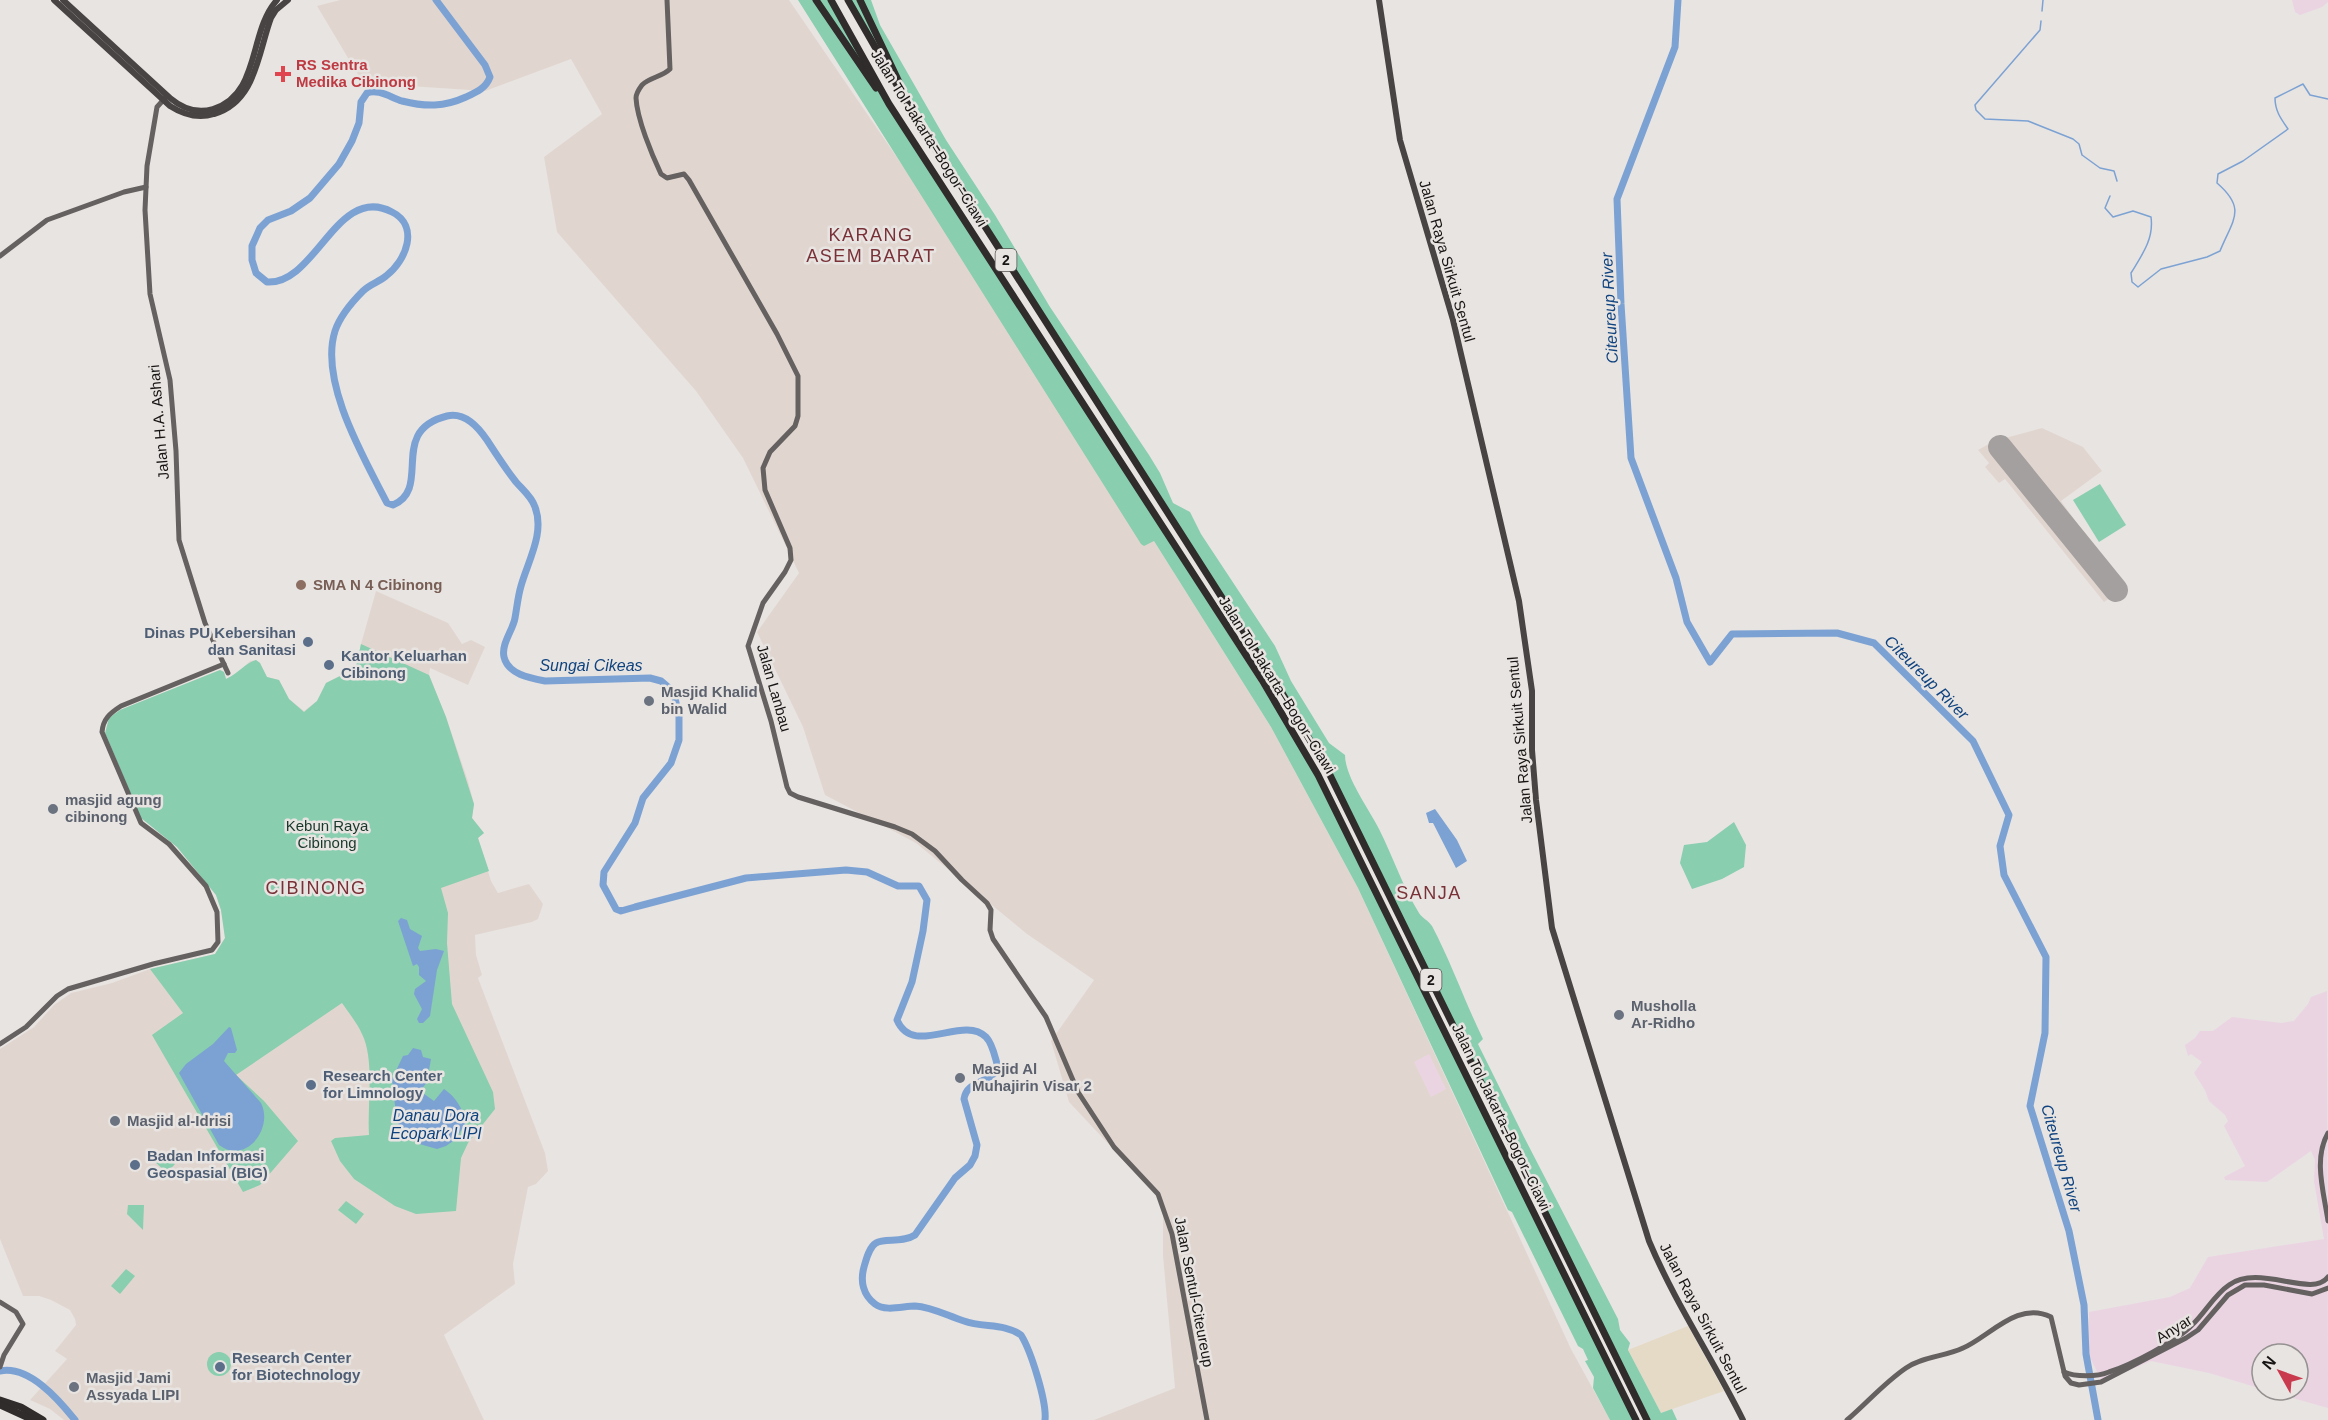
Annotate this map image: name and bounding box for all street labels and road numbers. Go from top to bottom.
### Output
street label: Jalan Tol Jakarta–Bogor–Ciawi [868,46,991,229]
street label: Jalan Raya Sirkuit Sentul [1416,178,1479,344]
road number: 2 [996,249,1016,271]
street label: Jalan H.A. Ashari [145,364,172,480]
street label: Jalan Tol Jakarta–Bogor–Ciawi [1216,593,1339,776]
street label: Jalan Lanbau [754,642,795,734]
street label: Jalan Raya Sirkuit Sentul [1504,656,1535,824]
road number: 2 [1420,969,1442,991]
street label: Jalan Tol Jakarta–Bogor–Ciawi [1449,1021,1554,1213]
street label: Jalan Sentul-Citeureup [1172,1215,1217,1368]
street label: Jalan Raya Sirkuit Sentul [1657,1240,1750,1396]
street label: Anyar [2153,1311,2195,1346]

